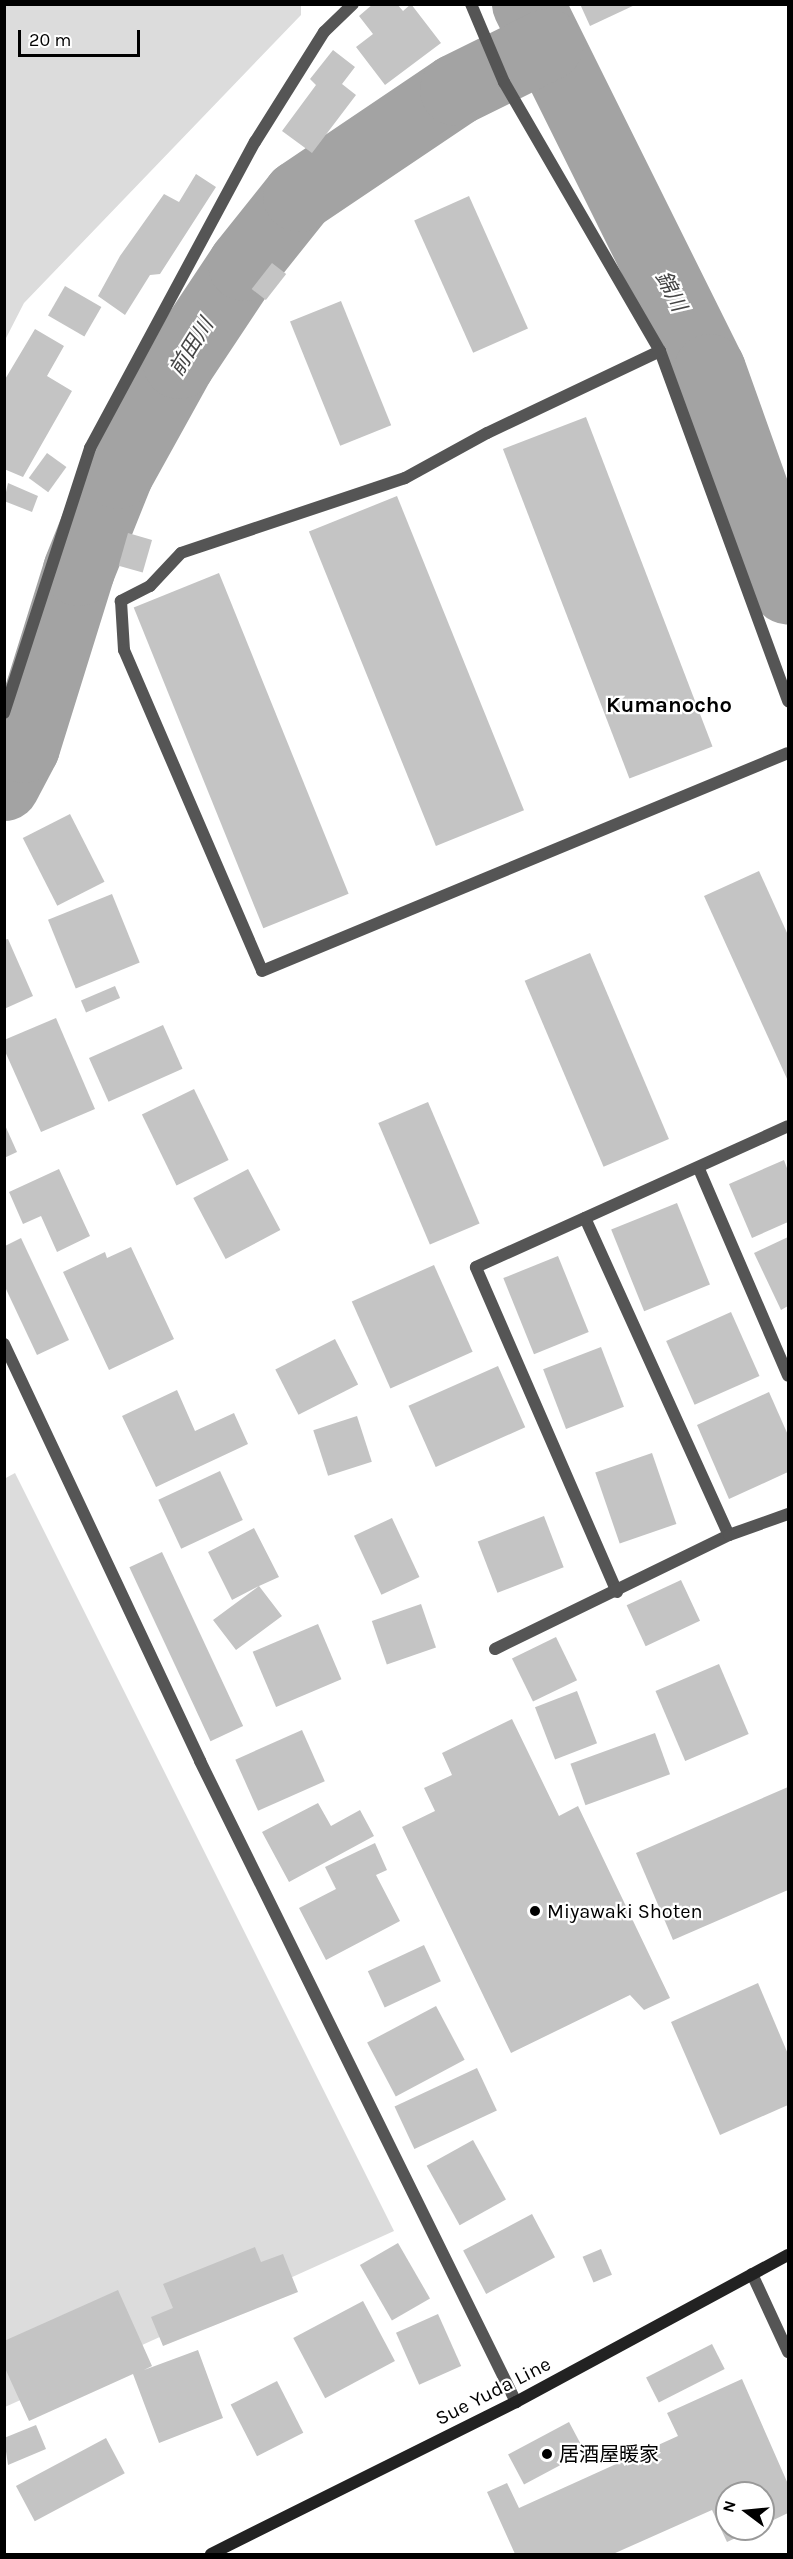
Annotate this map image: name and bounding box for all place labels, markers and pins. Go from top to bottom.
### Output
place label: Miyawaki Shoten [547,1899,703,1923]
marker: Miyawaki Shoten [528,1904,542,1918]
place label: 居酒屋暖家 [559,2442,659,2466]
marker: 居酒屋暖家 [540,2447,554,2461]

